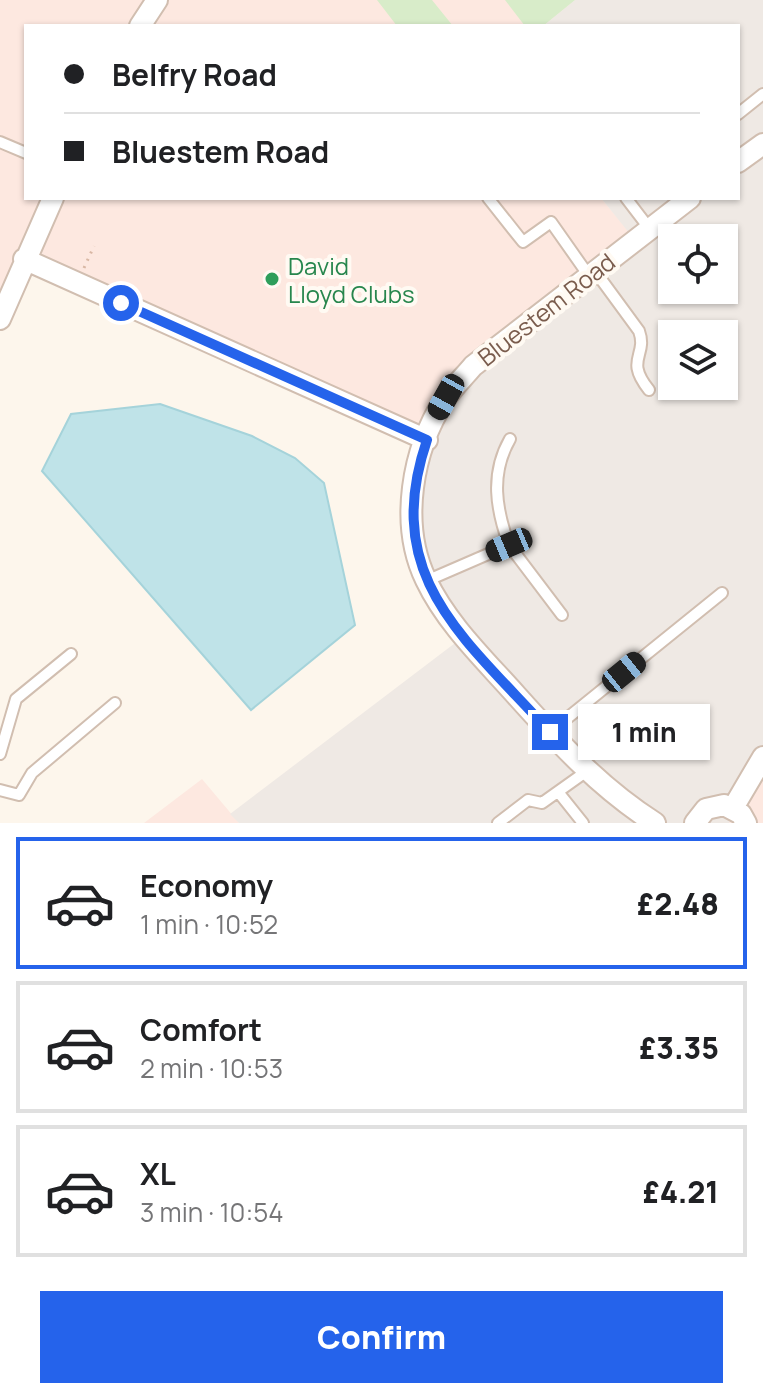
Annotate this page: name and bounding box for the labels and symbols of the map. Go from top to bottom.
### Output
street label: Bluestem Road [470,245,622,373]
place label: David Lloyd Clubs [288,249,415,310]
marker: David Lloyd Clubs [263,270,281,288]
route start [103,285,139,321]
car [424,370,468,424]
car [482,525,536,565]
car [598,648,650,696]
callout: 1 min [578,704,710,760]
route end [532,714,568,750]

